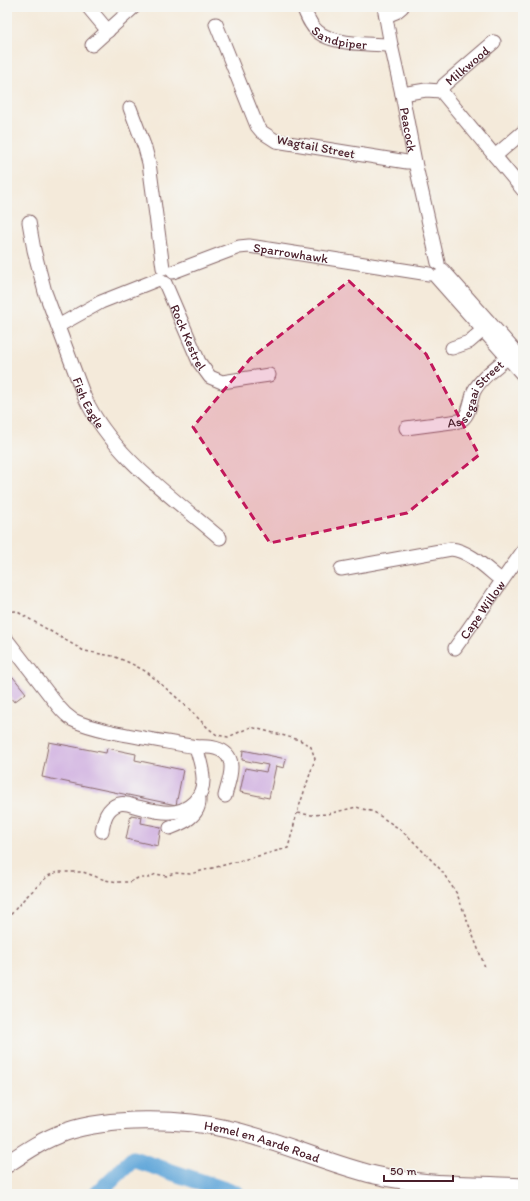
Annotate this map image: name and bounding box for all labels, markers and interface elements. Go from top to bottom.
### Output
street label: Sandpiper [308,23,367,52]
street label: Milkwood [442,43,492,89]
street label: Peacock [397,106,420,153]
street label: Wagtail Street [275,132,357,161]
street label: Sparrowhawk [252,240,330,266]
street label: Rock Kestrel [167,302,210,373]
street label: Assegaai Street [446,357,507,430]
street label: Fish Eagle [70,375,108,432]
street label: Cape Willow [457,577,508,642]
street label: Hemel en Aarde Road [203,1118,322,1166]
scale bar [384,1157,453,1183]
text: 50 m [390,1164,416,1178]

